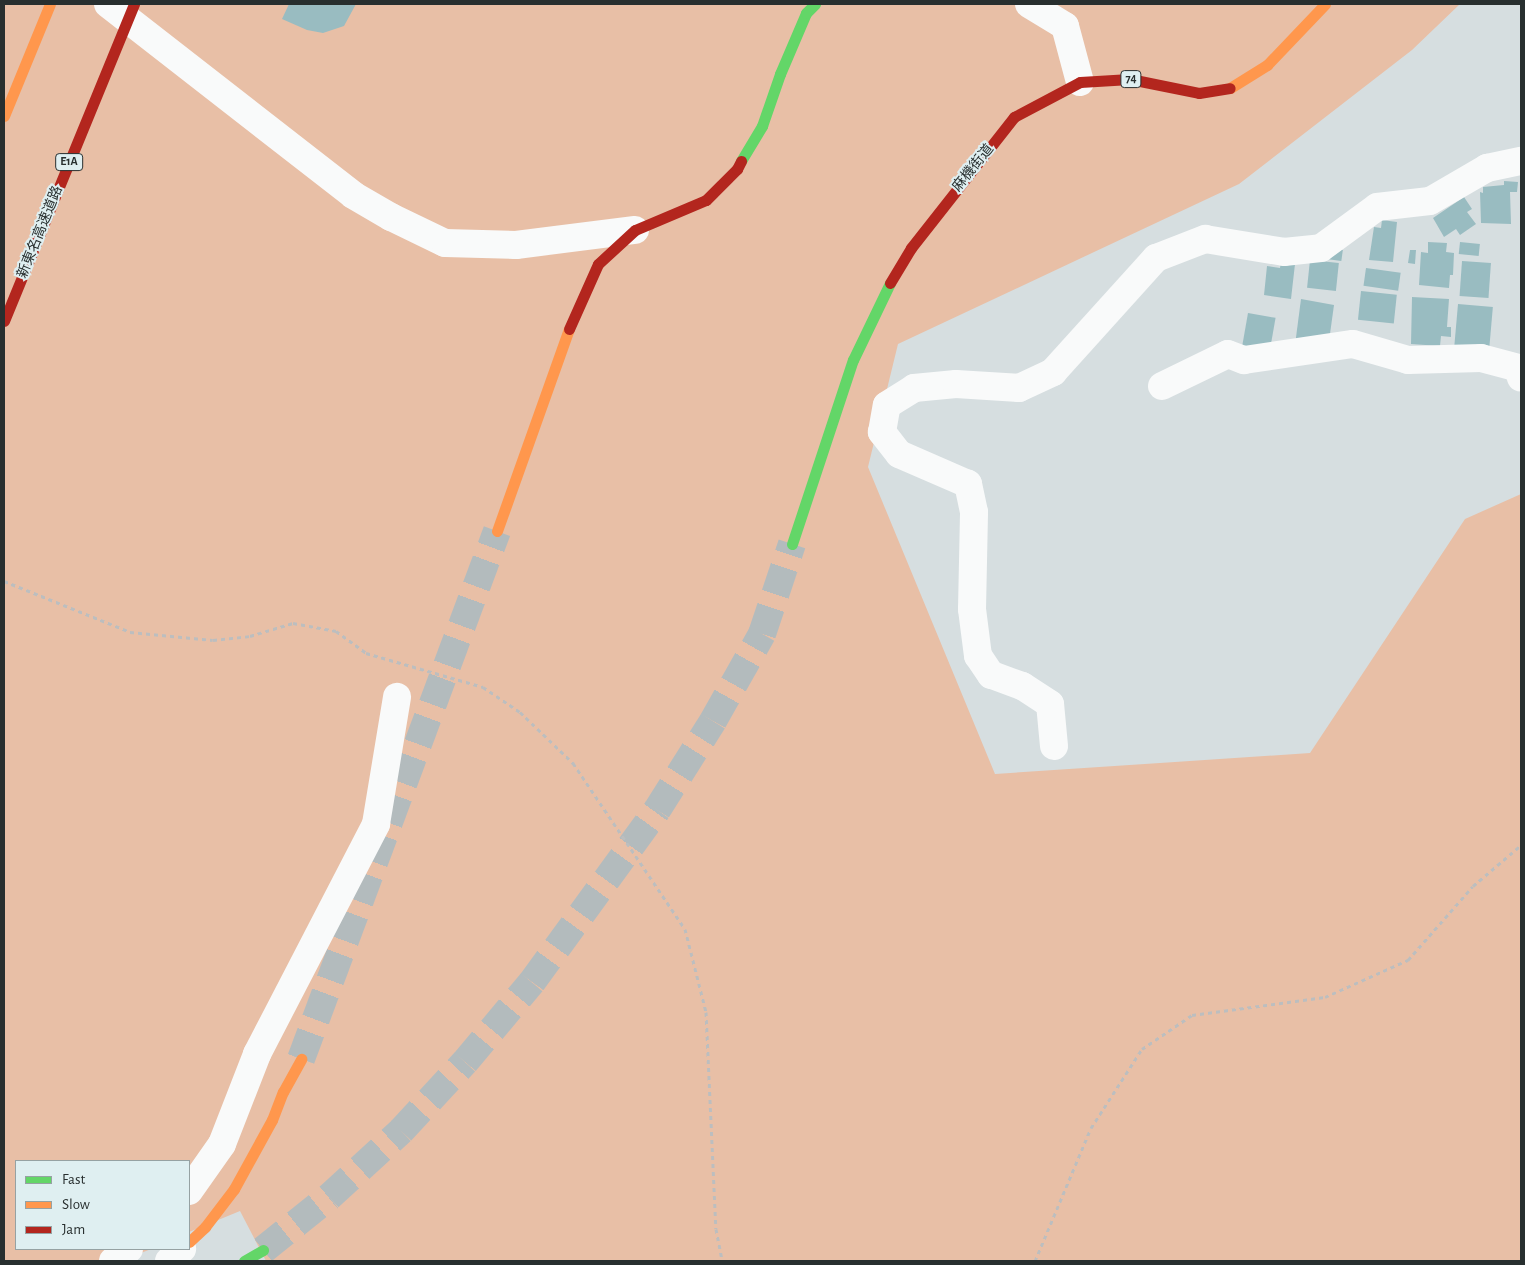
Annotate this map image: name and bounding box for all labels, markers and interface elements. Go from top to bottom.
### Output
road number: 74 [1120,70,1142,88]
street label: 麻機街道 [949,141,997,195]
road number: E1A [54,152,84,172]
street label: 新東名高速道路 [14,183,66,281]
legend [15,1160,190,1250]
text: Fast [62,1172,85,1187]
text: Slow [62,1197,90,1212]
text: Jam [62,1222,85,1237]

